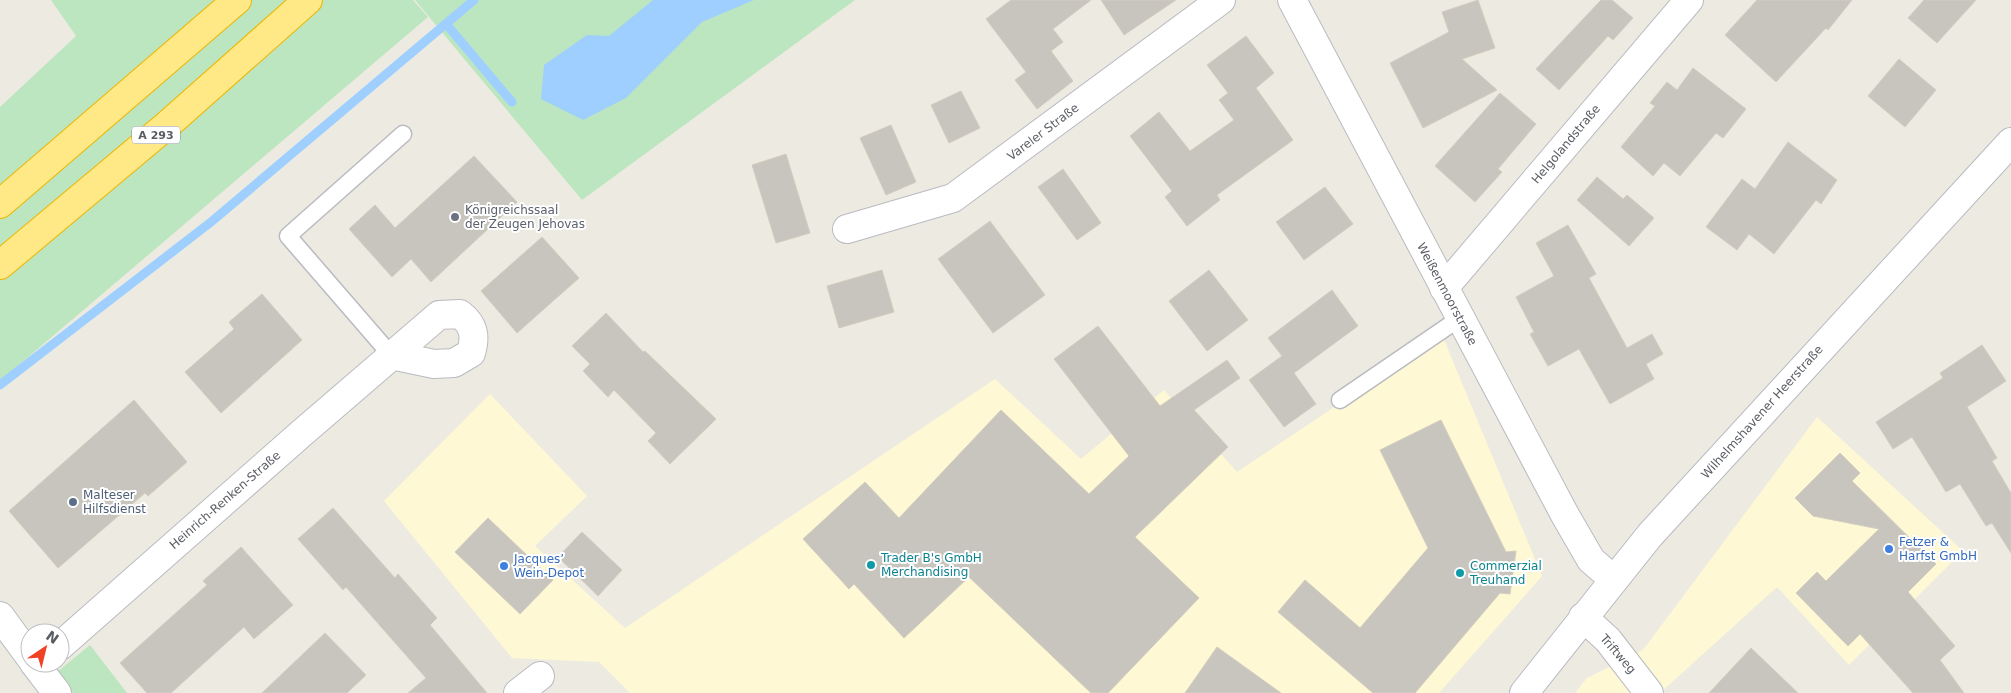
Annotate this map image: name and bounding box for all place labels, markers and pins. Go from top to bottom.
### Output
place label: Königreichssaal der Zeugen Jehovas [465,203,585,231]
marker: Königreichssaal der Zeugen Jehovas [449,211,461,223]
place label: Malteser Hilfsdienst [83,488,146,516]
marker: Malteser Hilfsdienst [67,496,79,508]
place label: Fetzer & Harfst GmbH [1899,535,1977,563]
marker: Fetzer & Harfst GmbH [1883,543,1895,555]
place label: Trader B's GmbH Merchandising [880,551,982,579]
place label: Jacques’ Wein-Depot [513,552,584,580]
marker: Trader B's GmbH Merchandising [865,559,877,571]
place label: Commerzial Treuhand [1469,559,1542,587]
marker: Jacques’ Wein-Depot [498,560,510,572]
marker: Commerzial Treuhand [1454,567,1466,579]

